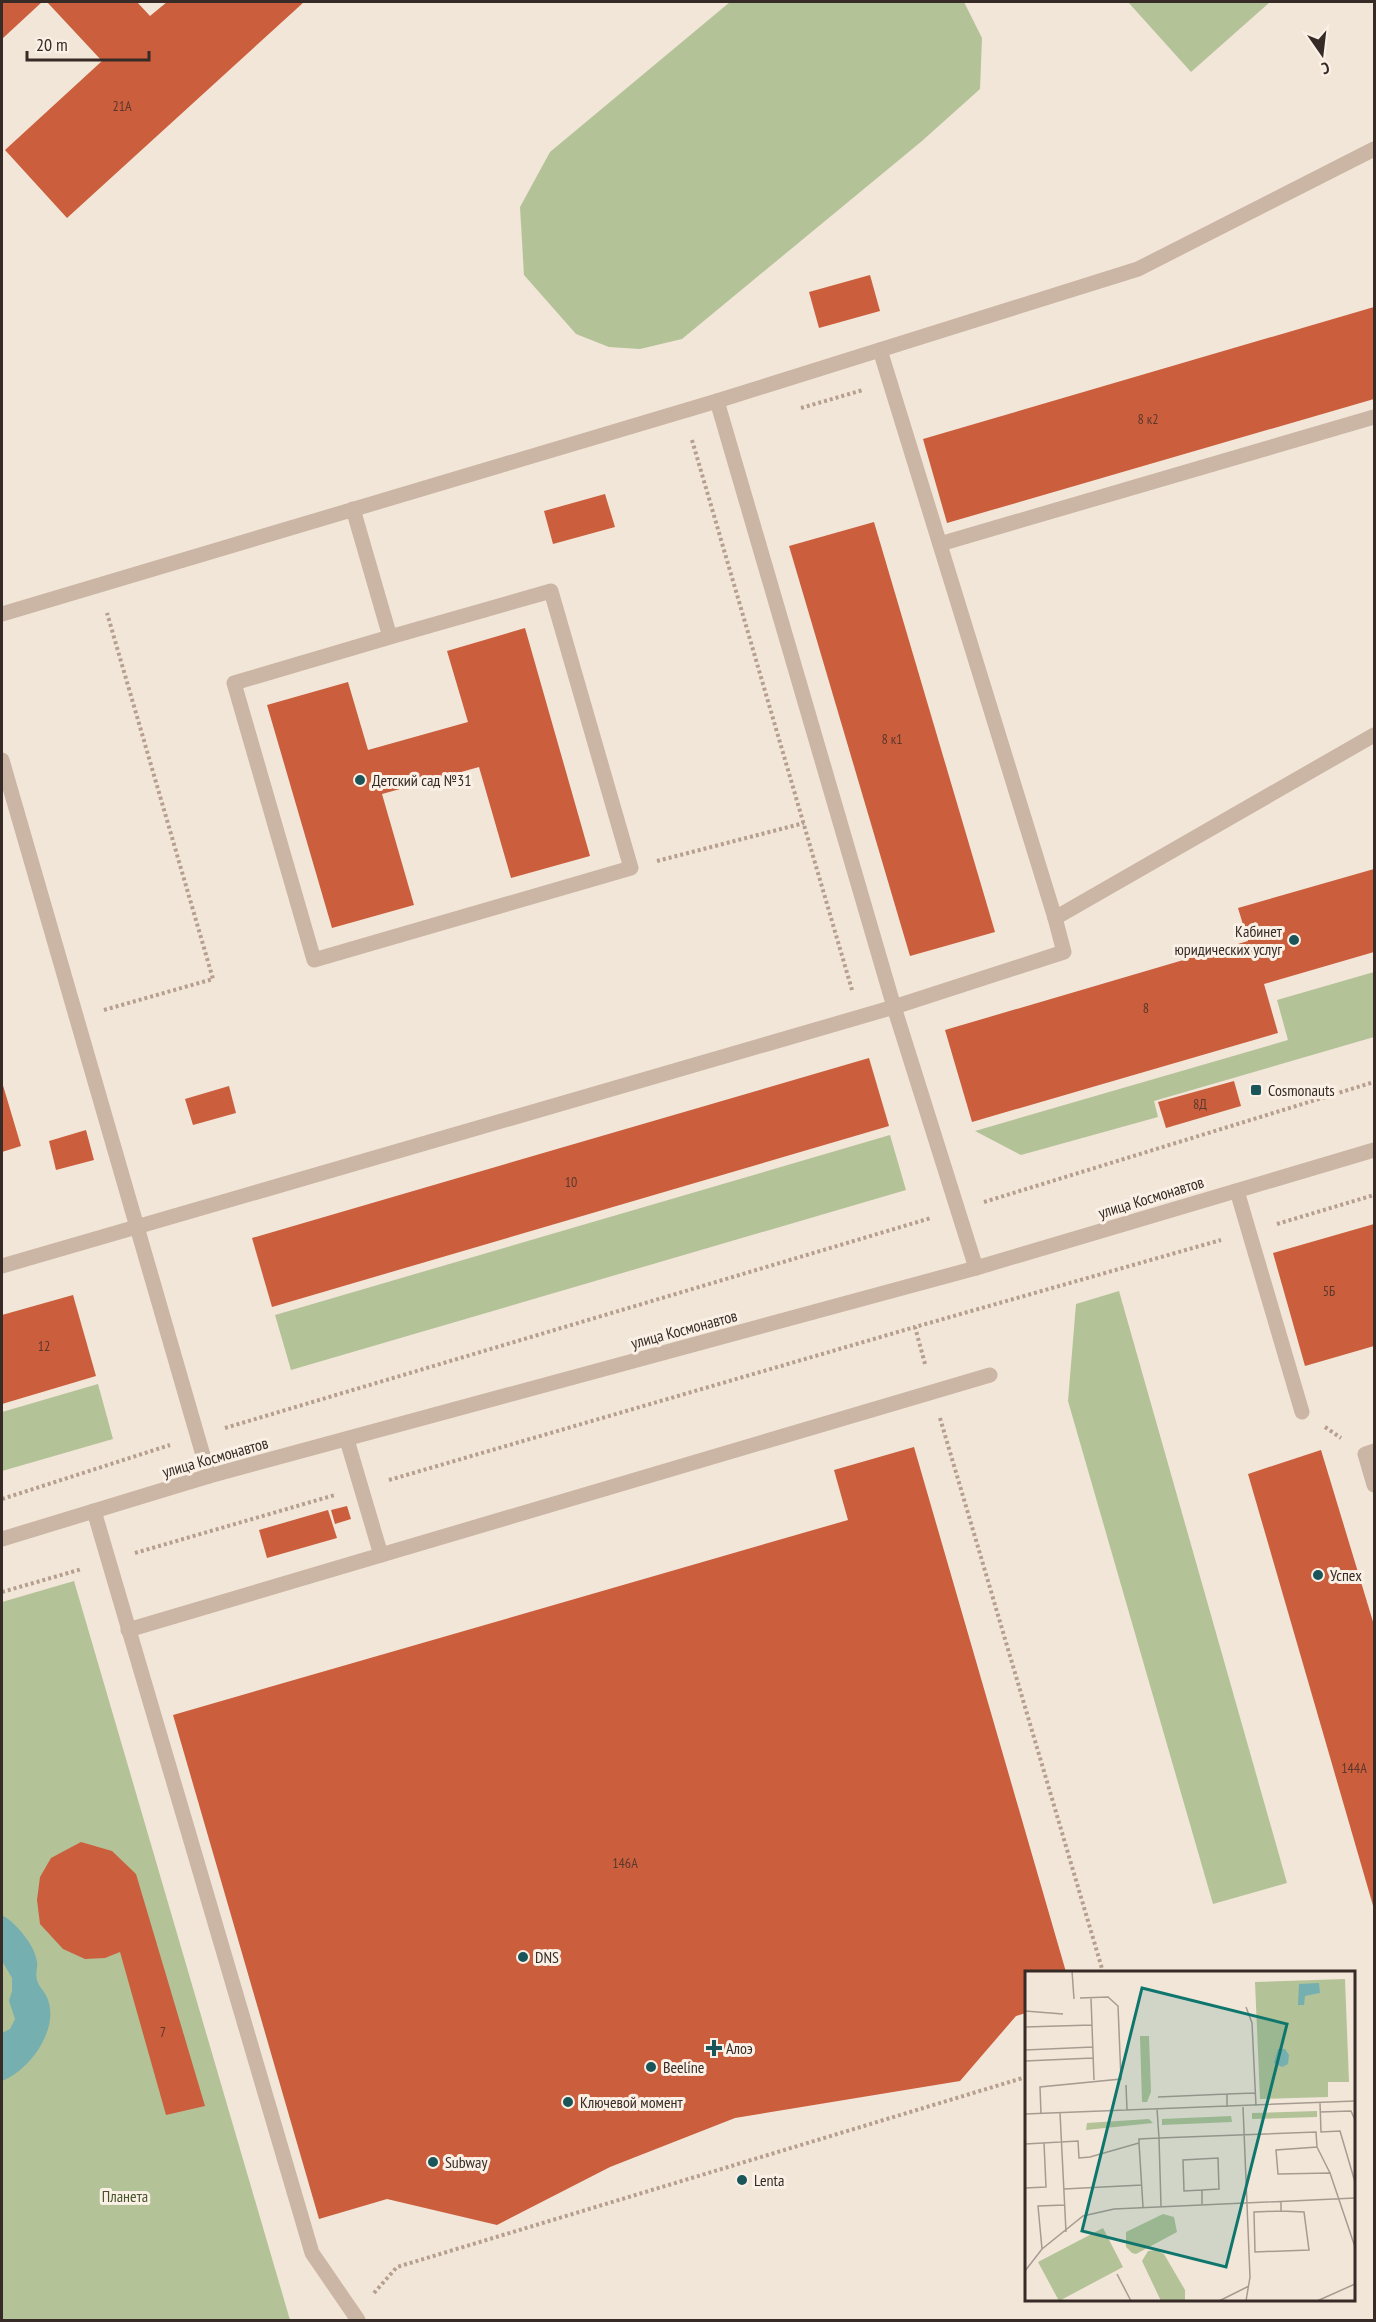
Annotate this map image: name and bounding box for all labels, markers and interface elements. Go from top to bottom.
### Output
scale bar [27,24,148,62]
north arrow [1292,24,1352,84]
text: 20 m [36,33,68,56]
text: С [1319,58,1332,79]
house number: 21А [112,97,132,115]
house number: 8 к2 [1138,410,1159,428]
house number: 8 к1 [882,730,903,748]
place label: Детский сад №31 [372,770,471,790]
marker: Детский сад №31 [353,773,367,787]
place label: Кабинет юридических услуг [1175,921,1283,959]
marker: Кабинет юридических услуг [1287,933,1301,947]
house number: 8 [1143,999,1149,1017]
place label: Cosmonauts [1268,1080,1335,1100]
marker: Cosmonauts [1249,1083,1263,1097]
house number: 8Д [1193,1095,1207,1113]
street label: улица Космонавтов [1096,1171,1206,1223]
house number: 10 [565,1173,577,1191]
house number: 5Б [1323,1282,1335,1300]
street label: улица Космонавтов [629,1305,739,1353]
house number: 12 [38,1337,50,1355]
street label: улица Космонавтов [160,1432,270,1482]
place label: Успех [1330,1565,1362,1585]
marker: Успех [1311,1568,1325,1582]
house number: 144А [1341,1759,1367,1777]
house number: 146А [612,1854,638,1872]
place label: DNS [535,1947,559,1967]
marker: DNS [516,1950,530,1964]
inset map [1025,1971,1355,2301]
house number: 7 [160,2023,166,2041]
place label: Алоэ [726,2038,753,2058]
marker: Алоэ [707,2041,721,2055]
place label: Beeline [663,2057,704,2077]
marker: Beeline [644,2060,658,2074]
place label: Ключевой момент [580,2092,683,2112]
marker: Ключевой момент [561,2095,575,2109]
place label: Subway [445,2152,487,2172]
marker: Subway [426,2155,440,2169]
place label: Lenta [754,2170,784,2190]
marker: Lenta [735,2173,749,2187]
park label: Планета [102,2186,148,2206]

